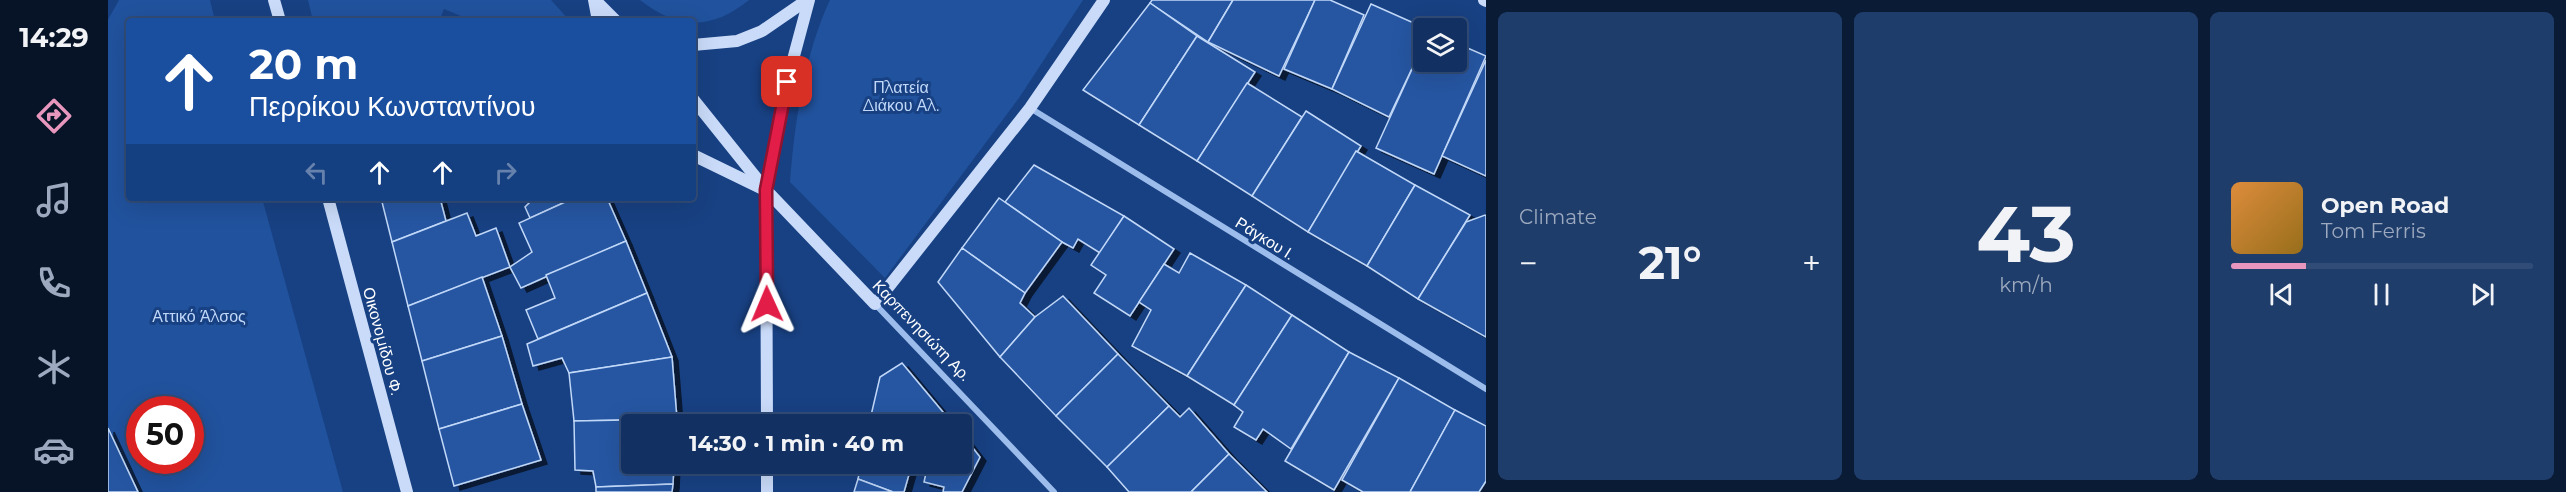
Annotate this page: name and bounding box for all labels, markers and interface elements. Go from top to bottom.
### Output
map controls [1413,18,1467,72]
button: layers [1413,18,1467,72]
text: 14:29 [19,21,89,54]
text: 20 m [249,38,358,90]
icon: ahead [150,42,228,120]
pin [761,56,812,107]
icon: arrive [770,65,803,98]
park label: Πλατεία Διάκου Αλ. [863,78,939,115]
text: Περρίκου Κωνσταντίνου [249,90,536,123]
icon: directions [33,95,75,137]
icon: left [300,156,333,189]
icon: ahead [363,156,396,189]
icon: ahead [426,156,459,189]
icon: right [489,156,522,189]
icon: music [33,179,75,221]
text: 43 [1976,186,2076,282]
text: Open Road [2321,192,2449,219]
text: Climate [1519,205,1597,229]
street label: Ράγκου Ι. [1232,213,1298,264]
text: Tom Ferris [2321,219,2426,243]
text: 21° [1638,235,1702,290]
text: − [1519,243,1538,283]
text: + [1802,243,1821,283]
icon: phone [33,262,75,304]
position arrow [735,272,799,336]
text: km/h [1999,273,2053,297]
street label: Καρπενησιώτη Αρ. [869,276,975,385]
icon: previous [2265,278,2298,311]
icon: pause [2365,278,2398,311]
icon: next [2466,278,2499,311]
street label: Οικονομίδου Φ. [359,285,406,397]
park label: Αττικό Άλσος [152,307,246,326]
icon: climate [33,346,75,388]
speed limit sign: 50 [126,396,204,474]
icon: car [33,429,75,471]
text: 14:30 · 1 min · 40 m [689,430,904,457]

